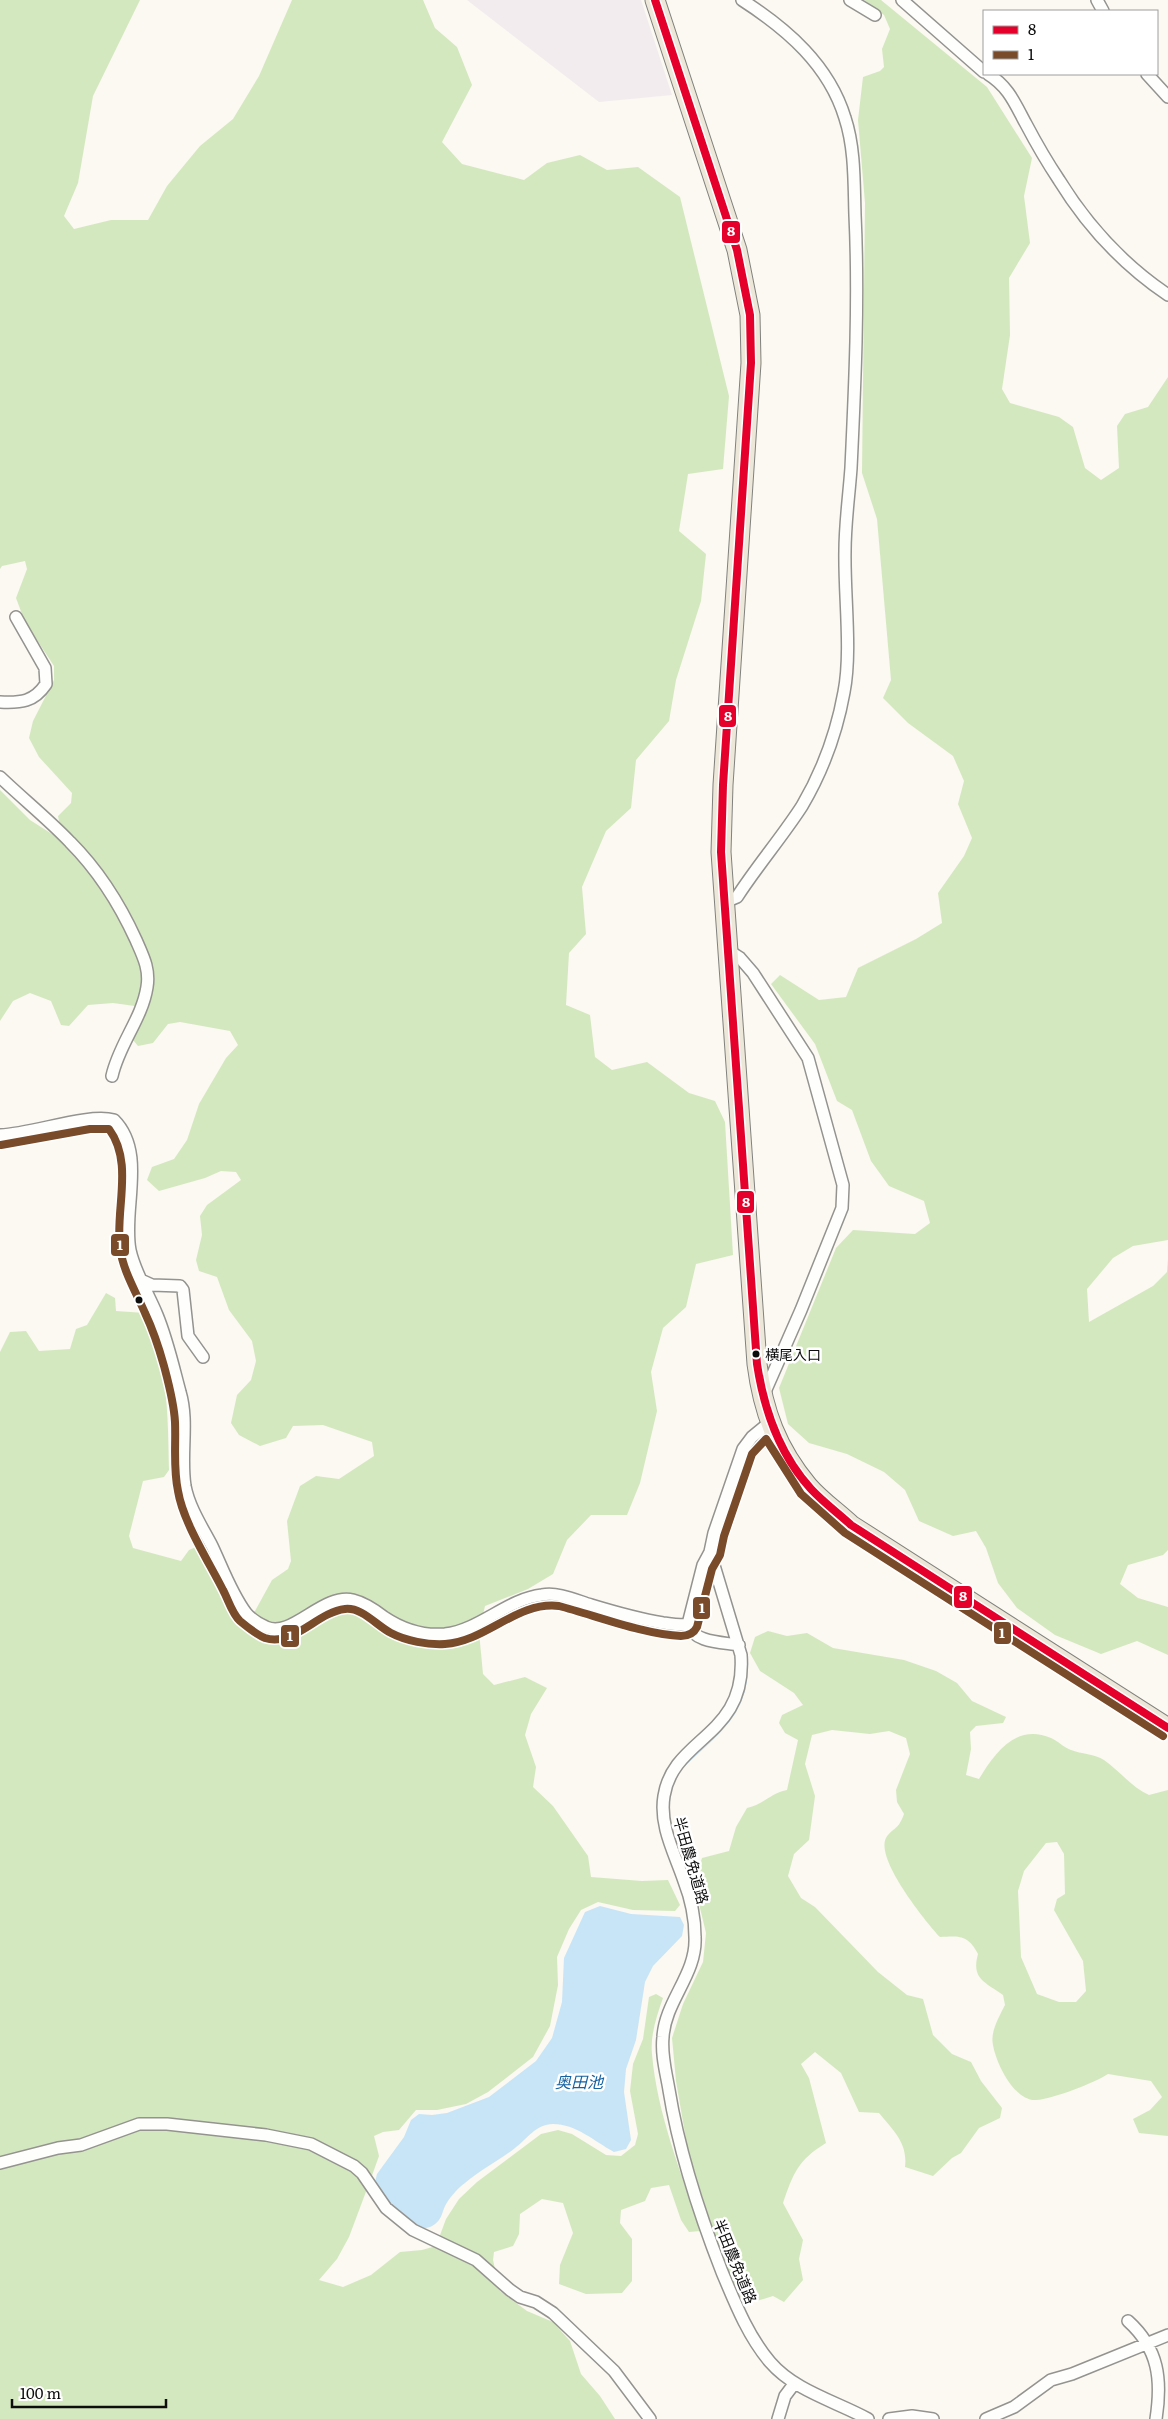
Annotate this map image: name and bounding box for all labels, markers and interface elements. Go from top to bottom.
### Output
legend [983,10,1158,75]
text: 8 [1028,17,1036,40]
text: 1 [1028,42,1034,65]
line badge: 8 [721,220,741,244]
text: 8 [727,220,735,240]
line badge: 8 [718,704,737,728]
text: 8 [724,705,732,725]
line badge: 8 [736,1190,755,1214]
text: 8 [742,1191,750,1211]
line badge: 1 [110,1233,130,1257]
text: 1 [117,1234,123,1254]
unlabelled marker [134,1295,144,1305]
place label: 横尾入口 [765,1344,821,1364]
marker: 横尾入口 [751,1349,761,1359]
line badge: 8 [953,1585,973,1609]
text: 8 [959,1585,967,1605]
line badge: 1 [692,1596,711,1620]
text: 1 [699,1597,705,1617]
line badge: 1 [993,1621,1012,1645]
text: 1 [999,1622,1005,1642]
line badge: 1 [280,1624,300,1648]
text: 1 [287,1625,293,1645]
street label: 半田農免道路 [669,1814,715,1906]
water label: 奥田池 [555,2069,605,2093]
street label: 半田農免道路 [708,2215,764,2307]
scale bar [12,2376,166,2408]
text: 100 m [20,2381,61,2404]

